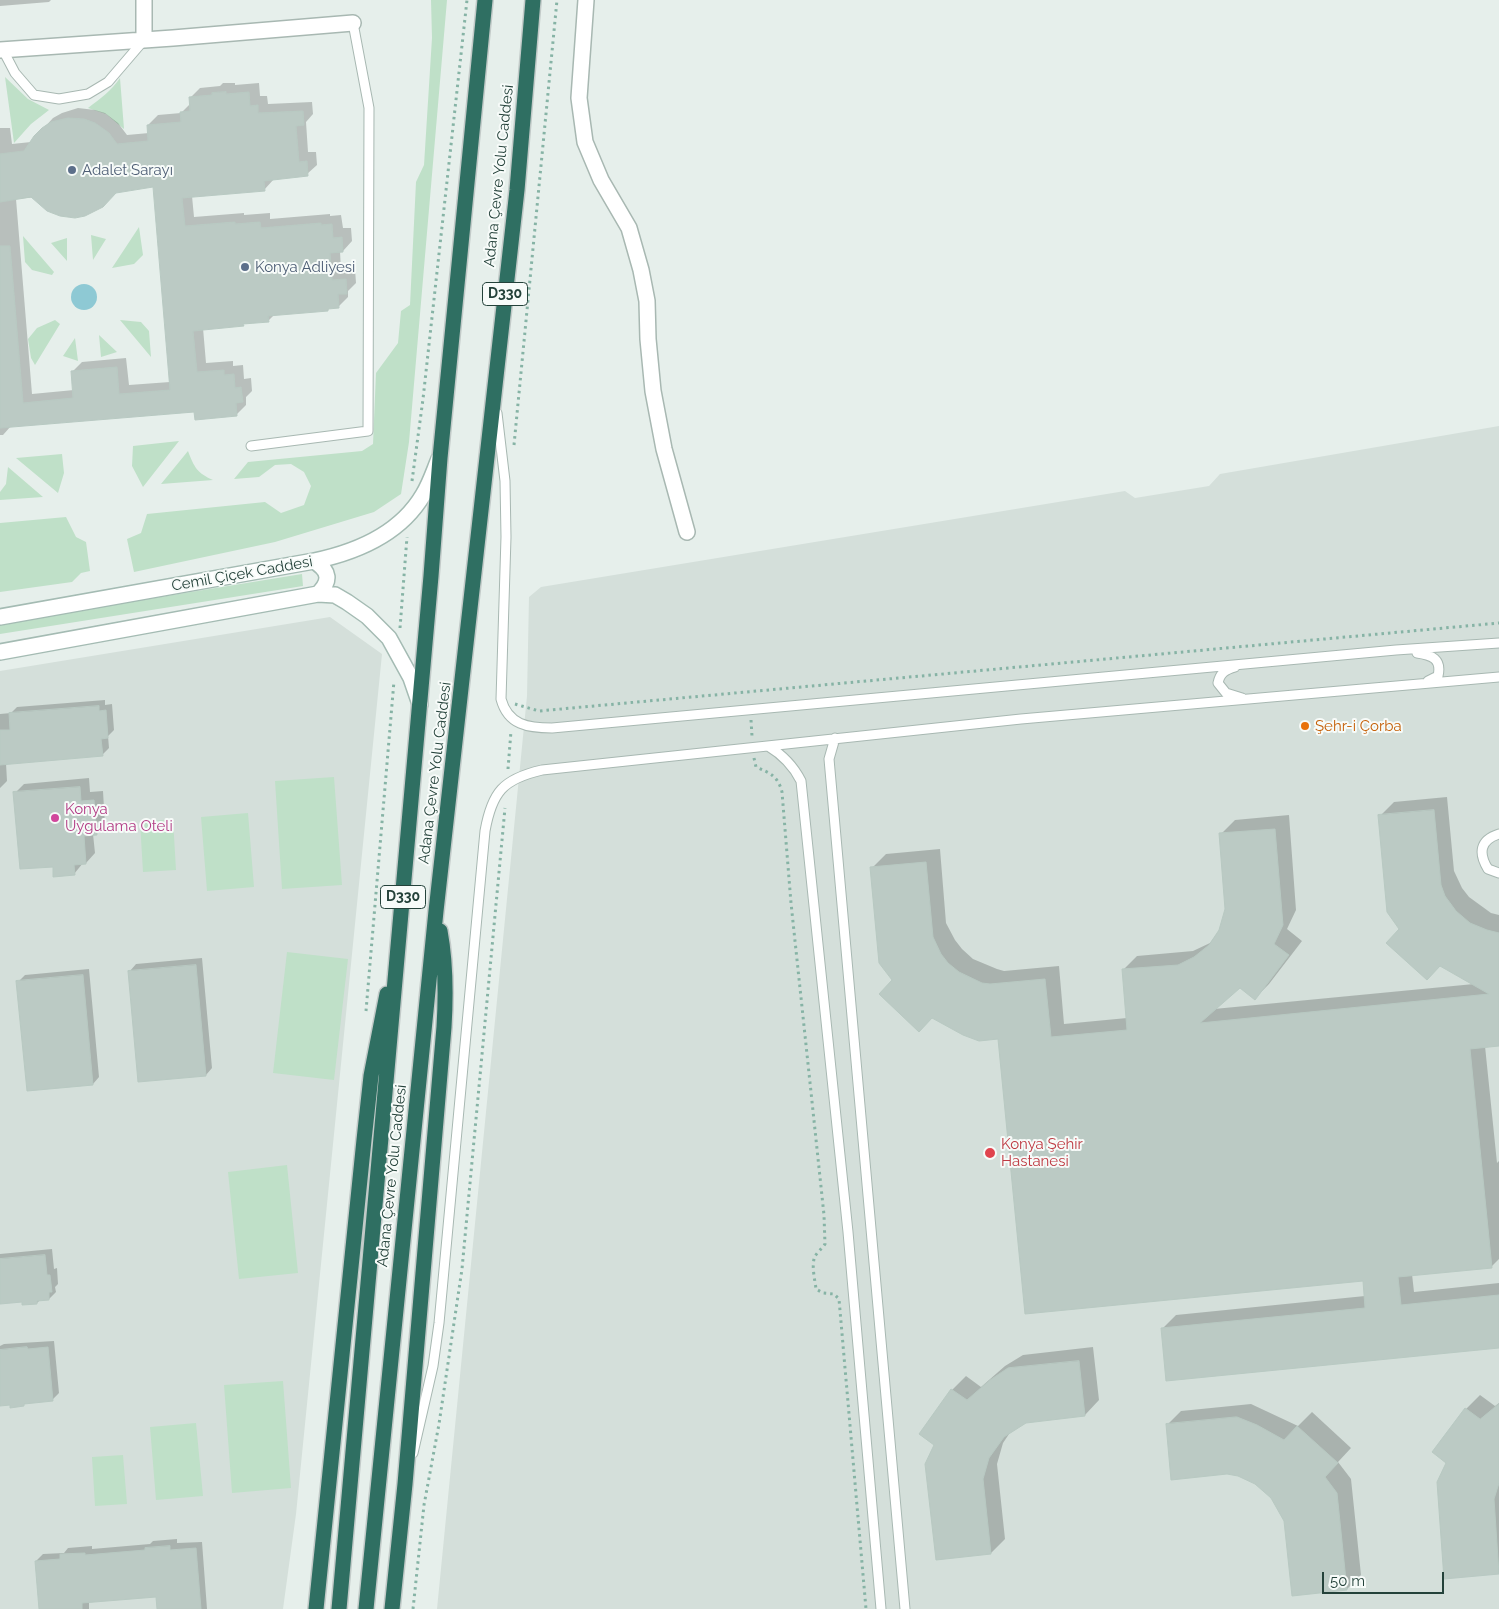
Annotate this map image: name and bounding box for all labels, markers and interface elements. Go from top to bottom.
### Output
street label: Adana Çevre Yolu Caddesi [480,84,518,268]
place label: Adalet Sarayı [82,161,173,179]
marker: Adalet Sarayı [66,164,78,176]
place label: Konya Adliyesi [255,258,355,276]
marker: Konya Adliyesi [239,261,251,273]
road number: D330 [482,282,528,306]
street label: Cemil Çiçek Caddesi [170,553,314,595]
street label: Adana Çevre Yolu Caddesi [415,681,455,865]
place label: Şehr-i Çorba [1315,717,1402,735]
marker: Şehr-i Çorba [1299,720,1311,732]
place label: Konya Uygulama Oteli [65,800,173,835]
marker: Konya Uygulama Oteli [49,812,61,824]
road number: D330 [380,886,426,909]
street label: Adana Çevre Yolu Caddesi [373,1084,411,1268]
place label: Konya Şehir Hastanesi [1001,1135,1083,1170]
marker: Konya Şehir Hastanesi [983,1146,997,1160]
scale bar [1324,1562,1446,1594]
text: 50 m [1330,1572,1365,1590]

